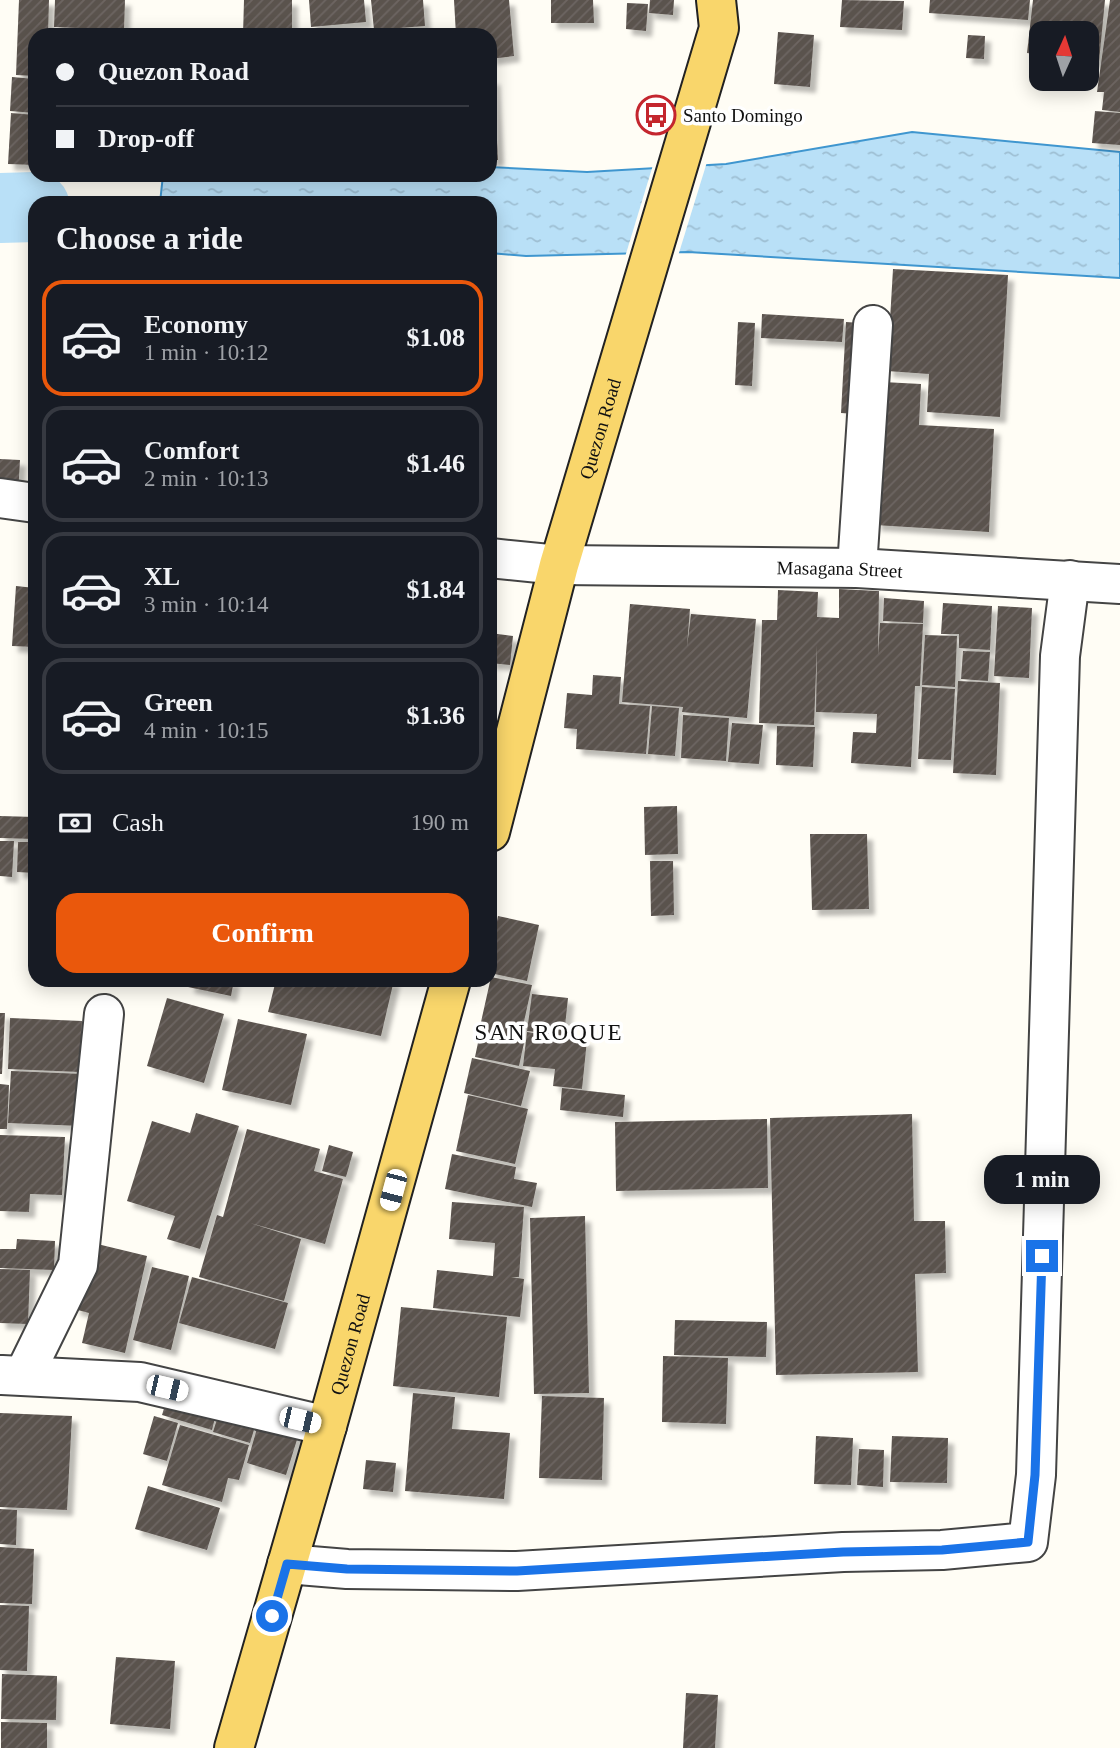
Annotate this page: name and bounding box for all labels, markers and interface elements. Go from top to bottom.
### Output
north arrow [1029,21,1099,91]
map controls [1029,21,1099,91]
text: Quezon Road [98,57,249,86]
bus stop icon: Santo Domingo [635,94,677,136]
place label: Santo Domingo [683,105,803,126]
text: Drop-off [98,124,194,153]
text: Choose a ride [56,220,243,256]
icon: car [60,307,123,370]
text: Economy [144,310,248,339]
text: $1.08 [407,323,465,352]
text: 1 min · 10:12 [144,340,269,365]
street label: Quezon Road [575,376,625,482]
icon: car [60,433,123,496]
text: Comfort [144,436,239,465]
text: $1.46 [407,449,465,478]
text: 2 min · 10:13 [144,466,269,491]
street label: Masagana Street [776,557,904,582]
icon: car [60,559,123,622]
text: XL [144,562,180,591]
text: $1.84 [407,575,465,604]
text: 3 min · 10:14 [144,592,269,617]
icon: car [60,685,123,748]
text: Green [144,688,213,717]
text: $1.36 [407,701,465,730]
text: 4 min · 10:15 [144,718,269,743]
icon: cash [56,804,94,842]
text: Cash [112,808,164,837]
text: 190 m [411,810,469,835]
button: Confirm [56,893,469,973]
district label: SAN ROQUE [475,1020,623,1045]
callout: 1 min [984,1154,1100,1204]
car [378,1167,409,1213]
text: 1 min [1014,1167,1070,1192]
route end [1026,1240,1058,1272]
street label: Quezon Road [326,1291,374,1397]
car [145,1373,190,1403]
car [278,1405,323,1435]
route start [256,1600,288,1632]

